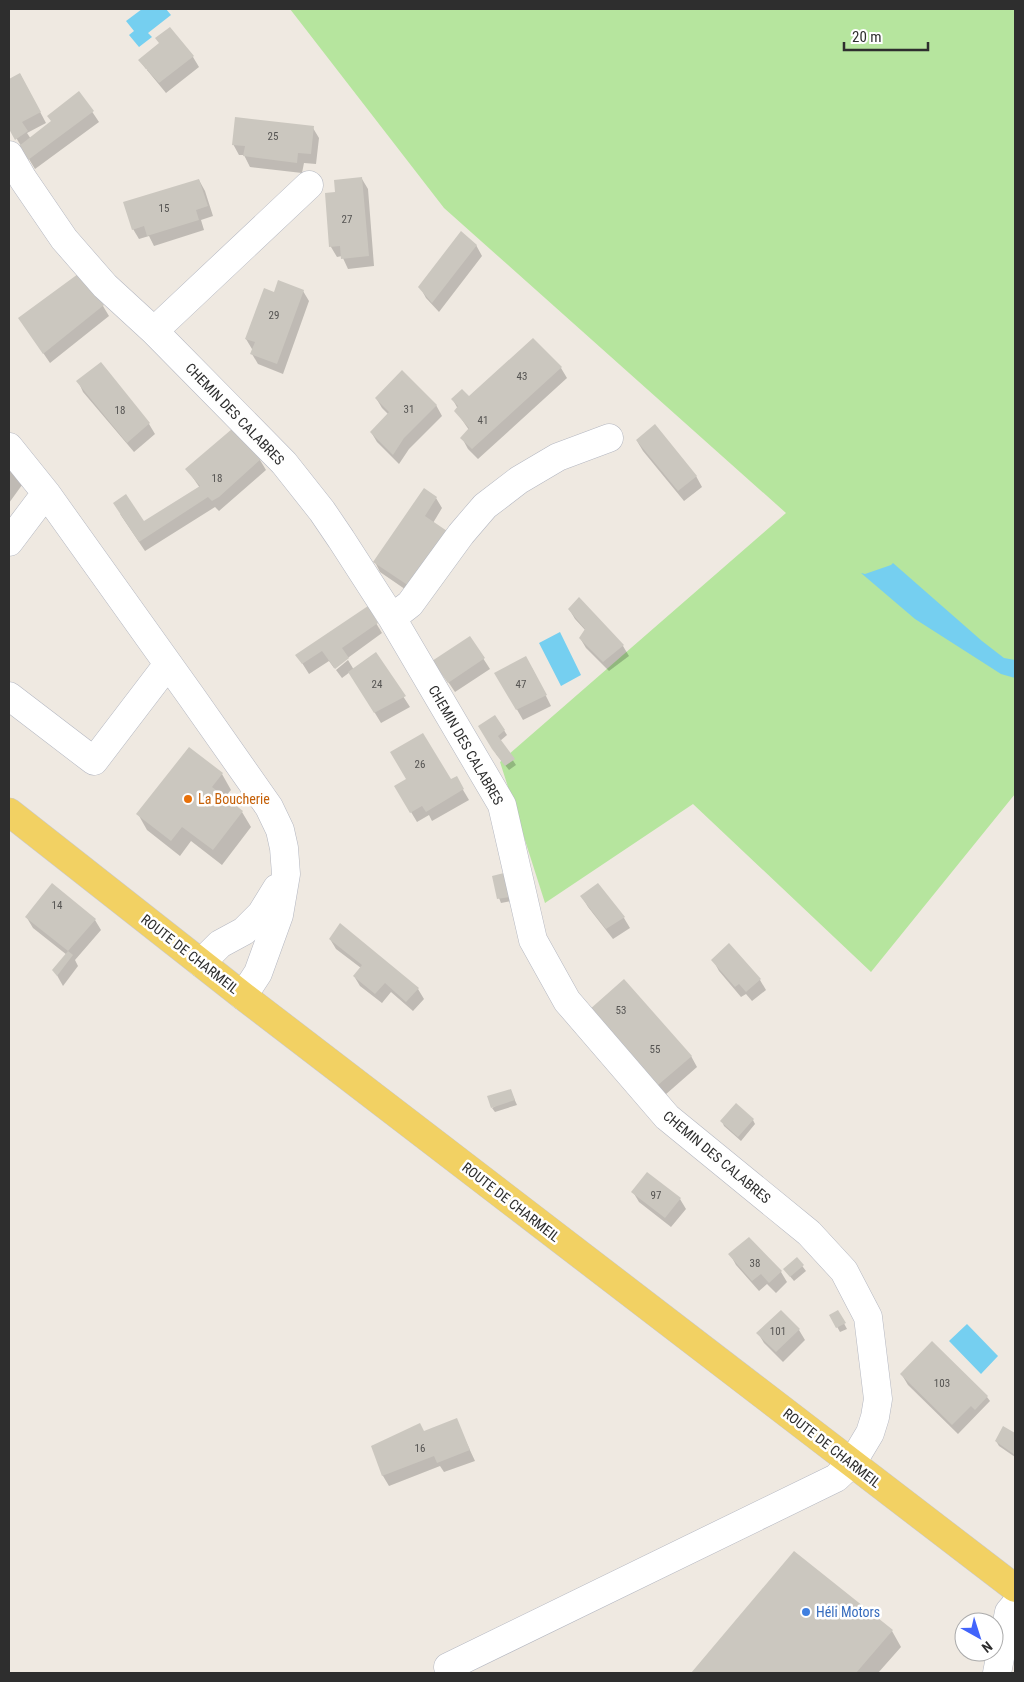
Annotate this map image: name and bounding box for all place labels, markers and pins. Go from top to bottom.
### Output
place label: La Boucherie [198,791,270,807]
marker: La Boucherie [182,793,194,805]
place label: Héli Motors [816,1604,880,1620]
marker: Héli Motors [800,1606,812,1618]

